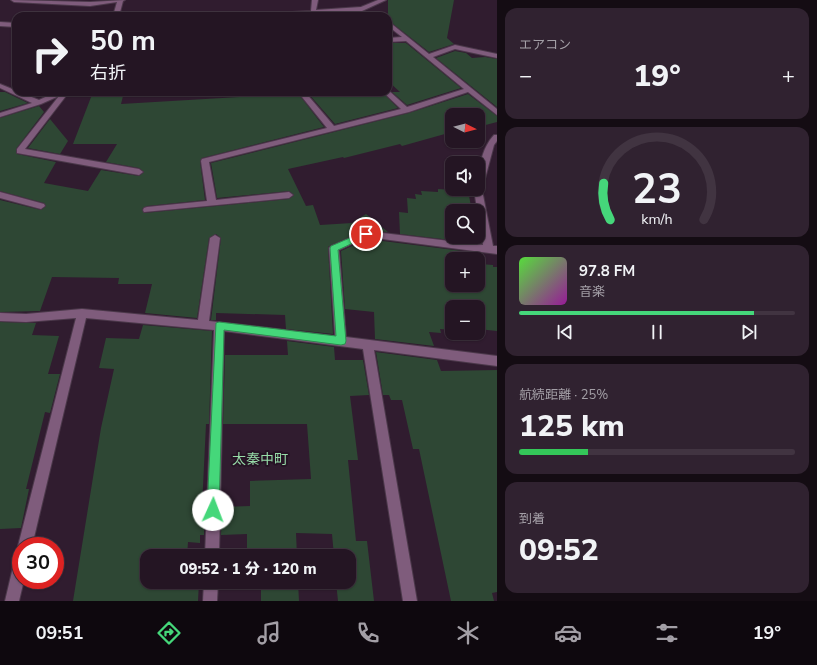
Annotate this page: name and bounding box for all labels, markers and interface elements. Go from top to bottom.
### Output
text: 50 m [90,22,156,60]
icon: right [24,28,76,80]
text: エアコン [519,36,571,54]
text: 19° [633,56,681,97]
text: 右折 [90,61,126,85]
text: − [519,61,532,91]
text: + [782,61,795,91]
north arrow [445,108,485,148]
map controls [445,108,485,340]
button: sound [445,156,485,196]
text: 23 [632,161,682,218]
button: search [445,204,485,244]
text: km/h [641,209,673,228]
pin [349,217,383,251]
icon: arrive [355,223,377,245]
button: + [445,252,485,292]
text: 97.8 FM [579,261,635,281]
text: 音楽 [579,283,605,301]
button: − [445,300,485,340]
icon: previous [554,321,576,343]
icon: pause [646,321,668,343]
icon: next [738,321,760,343]
text: 航続距離 · 25% [519,386,608,404]
text: 125 km [519,406,625,447]
district label: 太秦中町 [232,450,288,469]
position arrow [192,489,234,531]
text: 到着 [519,510,545,528]
text: 09:52 [519,530,599,571]
speed limit sign: 30 [12,537,64,589]
text: 09:52 · 1 分 · 120 m [179,559,317,579]
icon: directions [155,619,183,647]
icon: music [255,619,283,647]
icon: phone [354,619,382,647]
icon: climate [454,619,482,647]
icon: car [554,619,582,647]
icon: filters [653,619,681,647]
text: 09:51 [36,621,83,645]
text: 19° [753,621,781,645]

